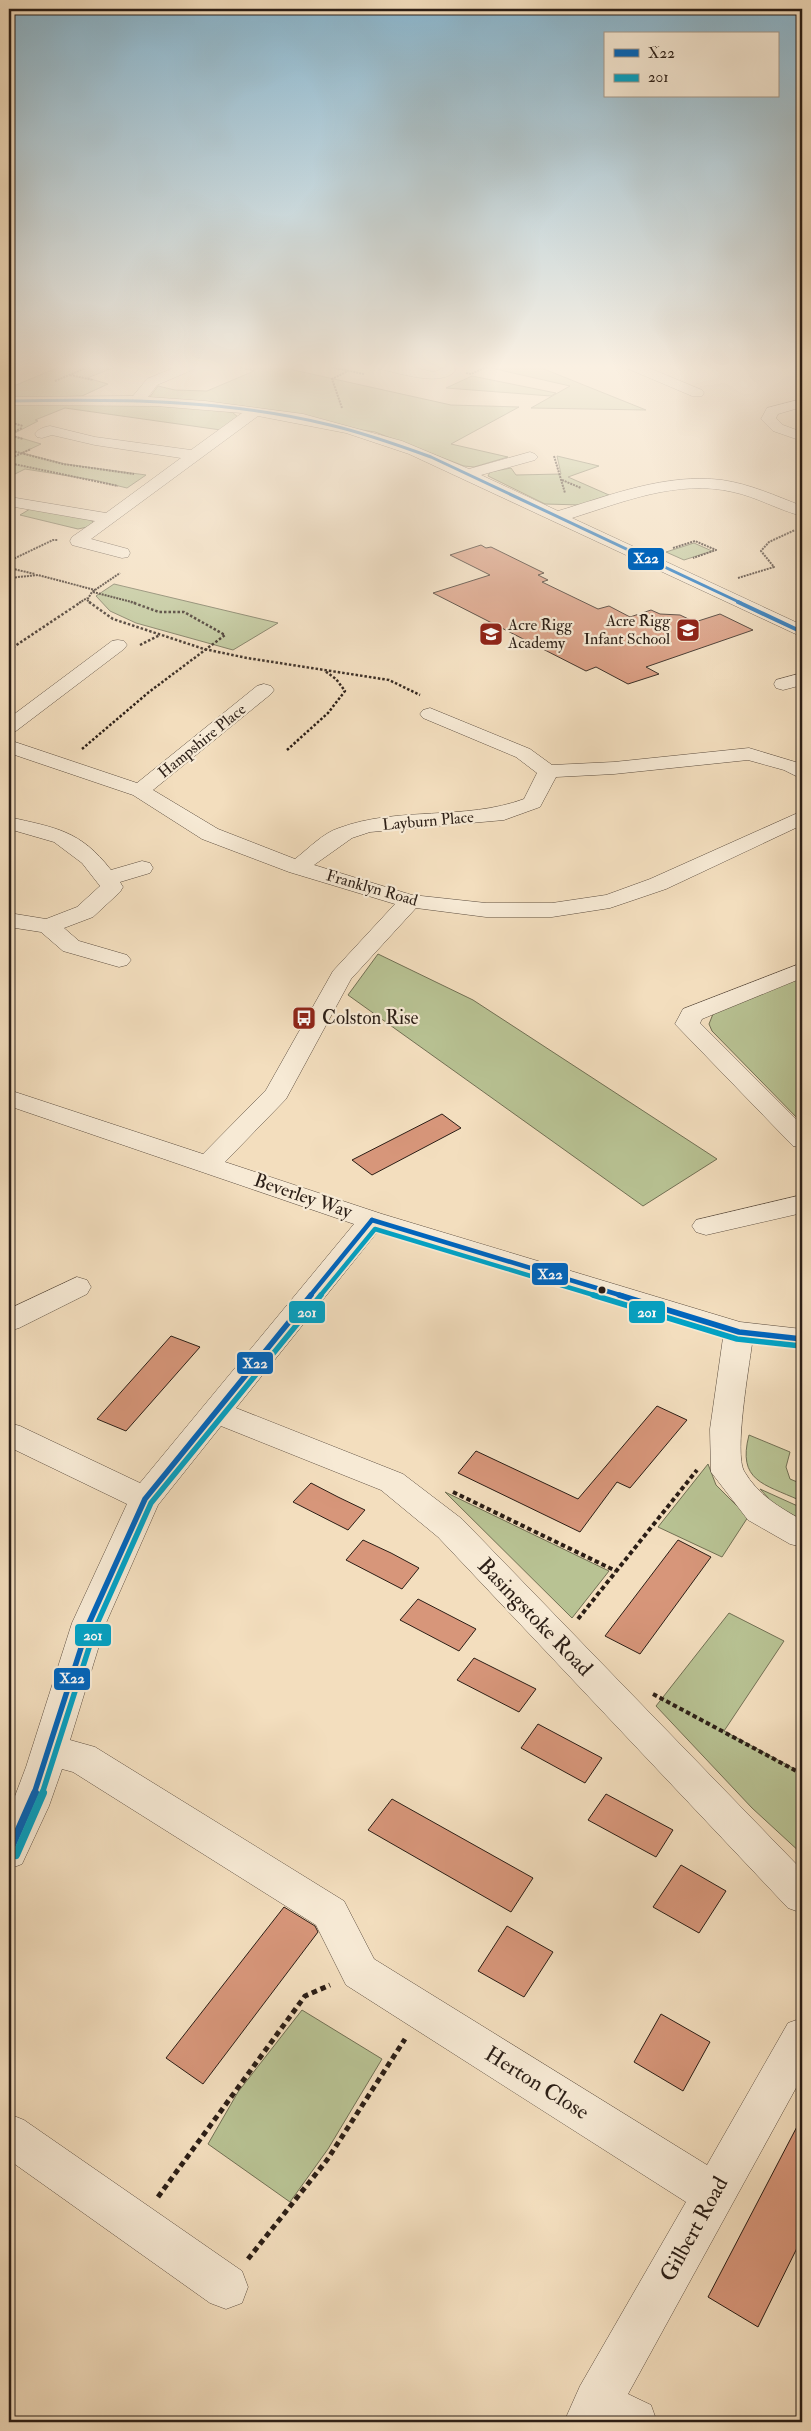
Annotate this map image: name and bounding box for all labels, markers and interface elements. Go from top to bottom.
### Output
legend [604,32,778,98]
text: X22 [648,44,675,63]
text: 201 [648,68,669,87]
line badge: X22 [627,547,665,571]
text: X22 [633,550,659,567]
place label: Acre Rigg Infant School [584,611,671,649]
place label: Acre Rigg Academy [507,615,573,653]
school or university icon: Acre Rigg Infant School [675,617,701,643]
school or university icon: Acre Rigg Academy [478,621,504,647]
street label: Hampshire Place [154,699,251,783]
street label: Layburn Place [381,807,475,835]
street label: Franklyn Road [324,865,420,911]
bus stop icon: Colston Rise [291,1005,317,1031]
place label: Colston Rise [322,1006,419,1030]
street label: Beverley Way [251,1168,356,1224]
line badge: X22 [531,1262,569,1286]
text: X22 [537,1266,563,1283]
unlabelled marker [597,1285,607,1295]
line badge: 201 [288,1300,326,1324]
line badge: 201 [628,1300,666,1324]
text: 201 [297,1304,317,1321]
text: 201 [637,1304,657,1321]
line badge: X22 [236,1351,274,1375]
text: X22 [242,1355,268,1372]
street label: Basingstoke Road [471,1552,599,1682]
line badge: 201 [74,1623,112,1647]
text: 201 [83,1627,103,1644]
line badge: X22 [53,1667,91,1691]
text: X22 [59,1670,85,1687]
street label: Herton Close [480,2040,594,2126]
street label: Gilbert Road [654,2171,734,2286]

